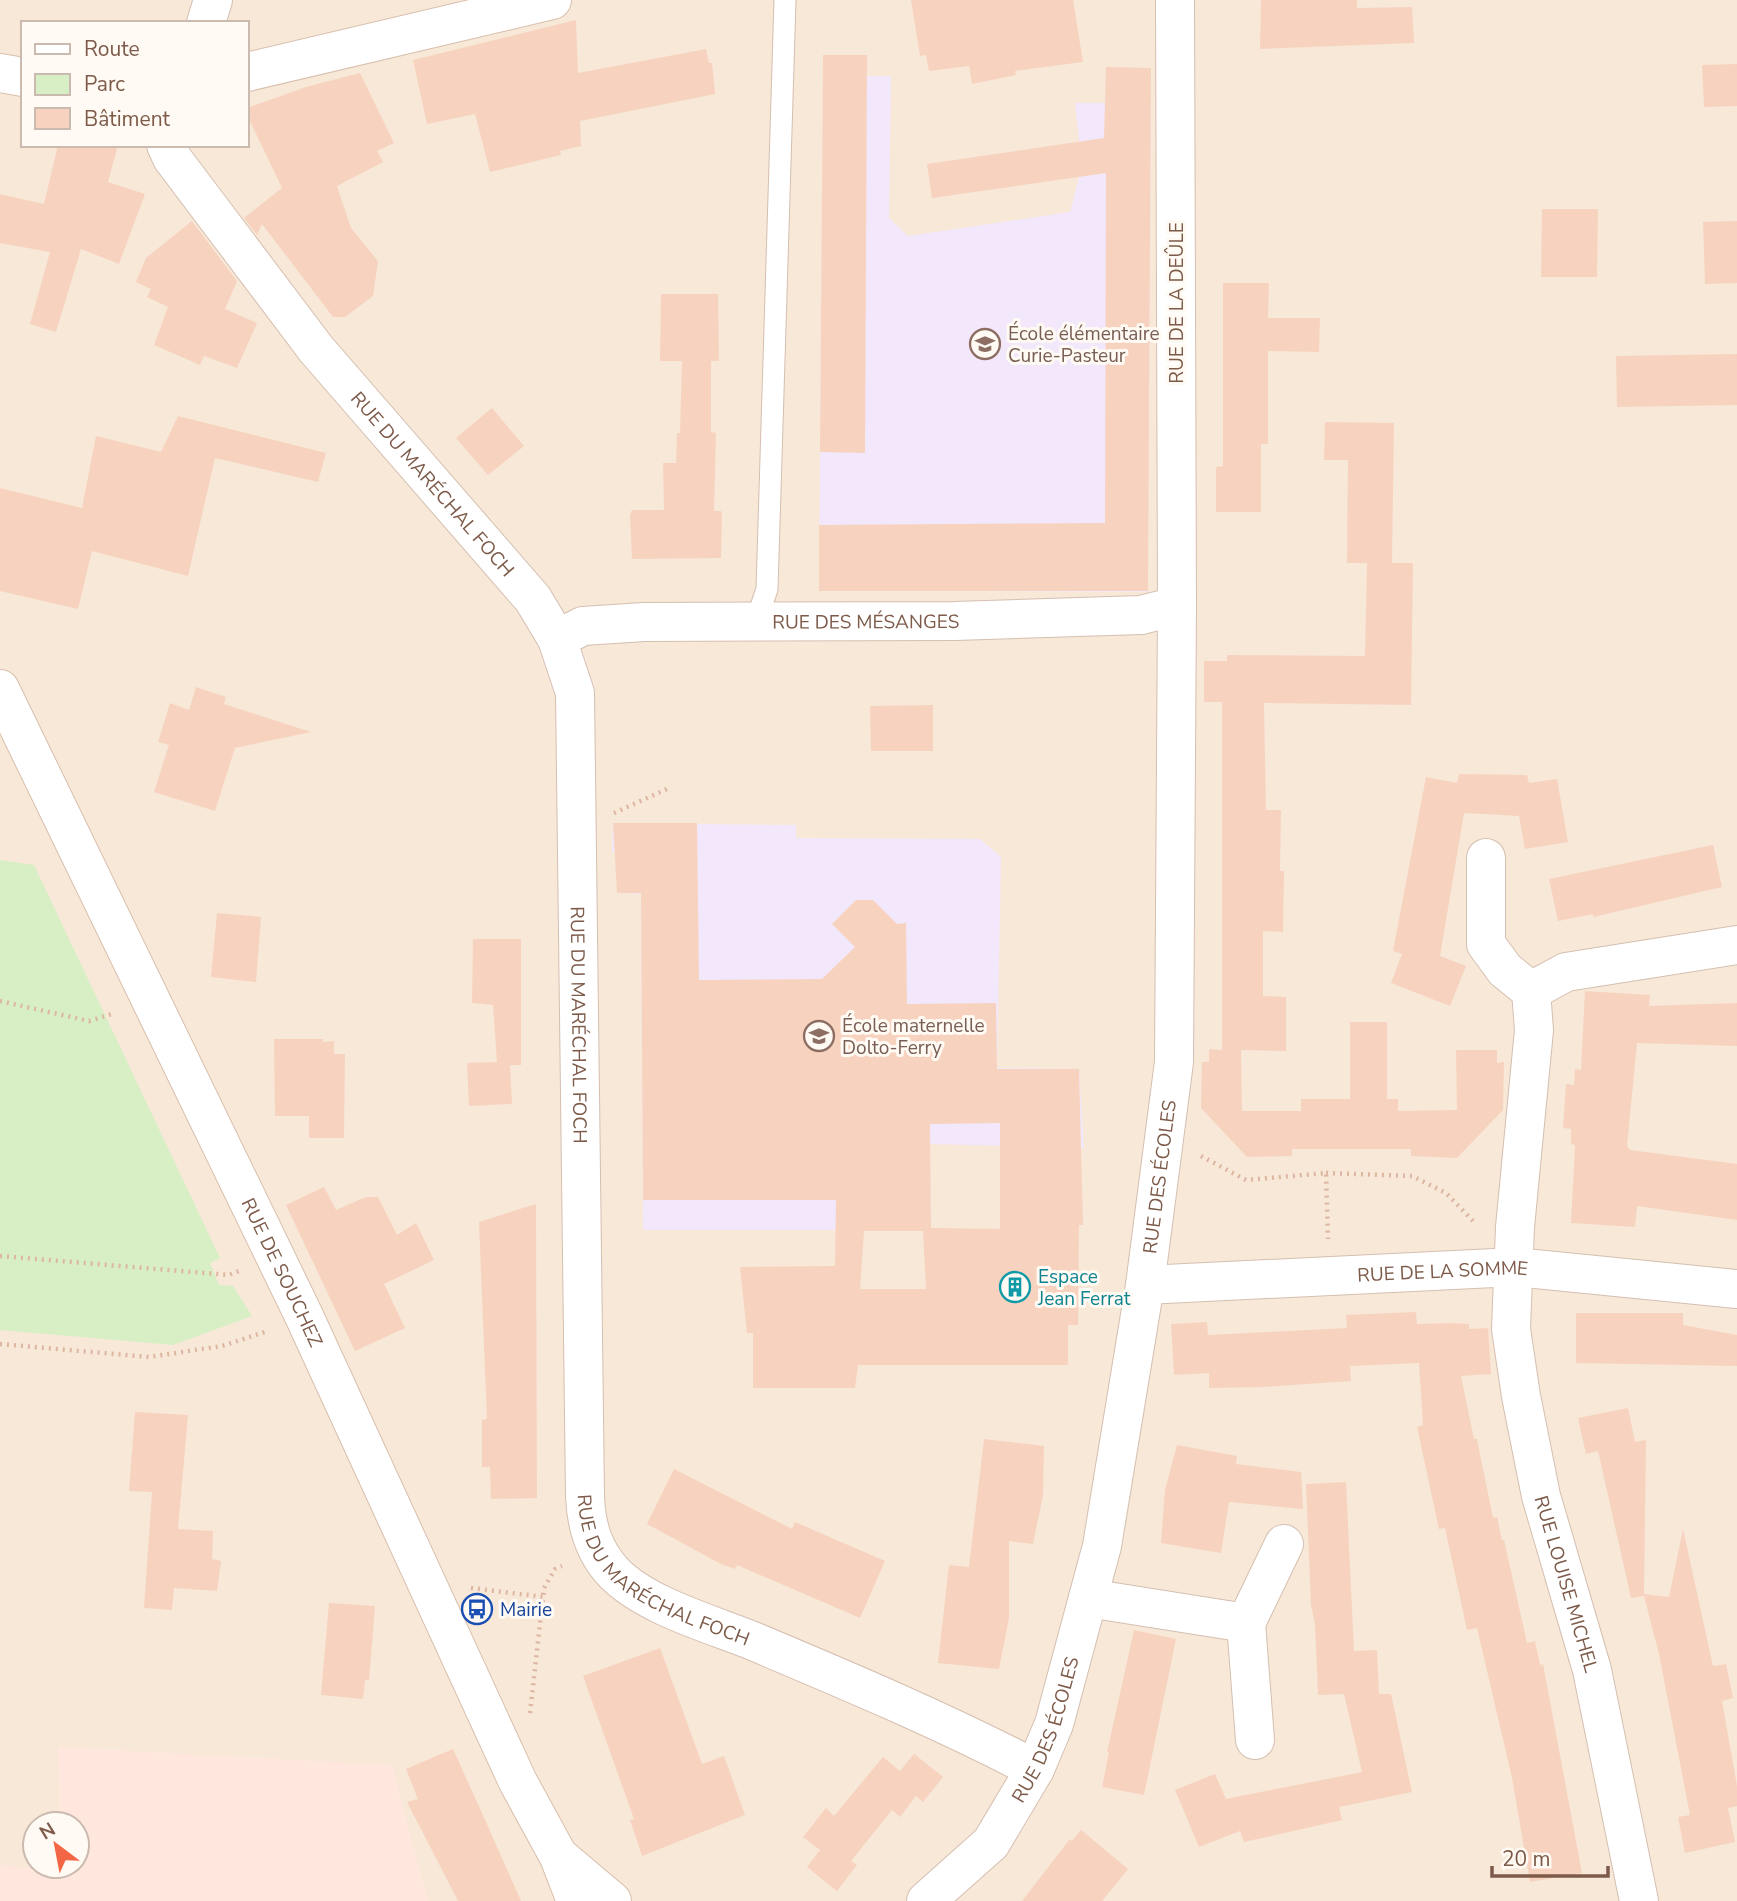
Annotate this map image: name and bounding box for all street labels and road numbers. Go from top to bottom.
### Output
street label: RUE DE LA DEÛLE [1164,222,1190,384]
street label: RUE DU MARÉCHAL FOCH [345,386,520,583]
street label: RUE DES MÉSANGES [772,609,959,636]
street label: RUE DU MARÉCHAL FOCH [564,906,593,1144]
street label: RUE DES ÉCOLES [1137,1098,1183,1256]
street label: RUE DE SOUCHEZ [235,1194,328,1351]
street label: RUE DE LA SOMME [1357,1255,1529,1289]
street label: RUE DU MARÉCHAL FOCH [571,1493,753,1652]
street label: RUE LOUISE MICHEL [1528,1493,1604,1676]
street label: RUE DES ÉCOLES [1006,1654,1086,1808]

